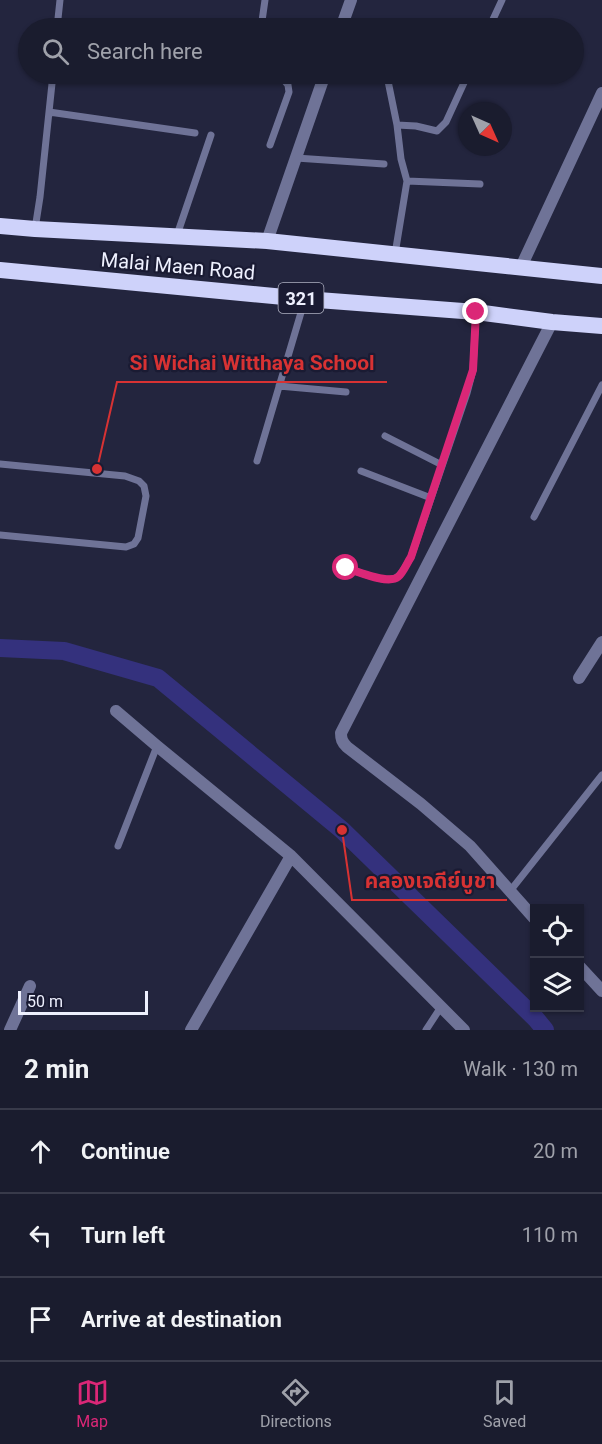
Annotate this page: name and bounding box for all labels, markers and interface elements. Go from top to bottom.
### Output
search box [18,18,584,84]
icon: search [39,35,72,68]
text: Search here [87,39,203,64]
north arrow [458,102,512,156]
street label: Malai Maen Road [100,247,256,285]
road number: 321 [278,283,324,313]
route end [462,298,488,324]
callout: Si Wichai Witthaya School [117,343,387,382]
text: Si Wichai Witthaya School [129,351,375,375]
route start [332,554,358,580]
callout: คลองเจดีย์บูชา [352,861,507,900]
text: คลองเจดีย์บูชา [365,869,495,894]
map controls [530,904,584,1012]
button: locate [530,904,584,958]
button: layers [530,958,584,1012]
scale bar [18,988,148,1016]
text: 50 m [27,992,63,1011]
text: 2 min [24,1054,89,1084]
text: Walk · 130 m [463,1057,578,1081]
icon: ahead [24,1135,57,1168]
text: Continue [81,1139,170,1164]
text: 20 m [533,1139,578,1163]
icon: left [24,1219,57,1252]
text: Turn left [81,1223,165,1248]
text: 110 m [522,1223,578,1247]
icon: arrive [24,1303,57,1336]
text: Arrive at destination [81,1307,282,1332]
tab: Map [76,1376,109,1431]
tab: Directions [260,1376,332,1431]
tab: Saved [483,1376,526,1431]

